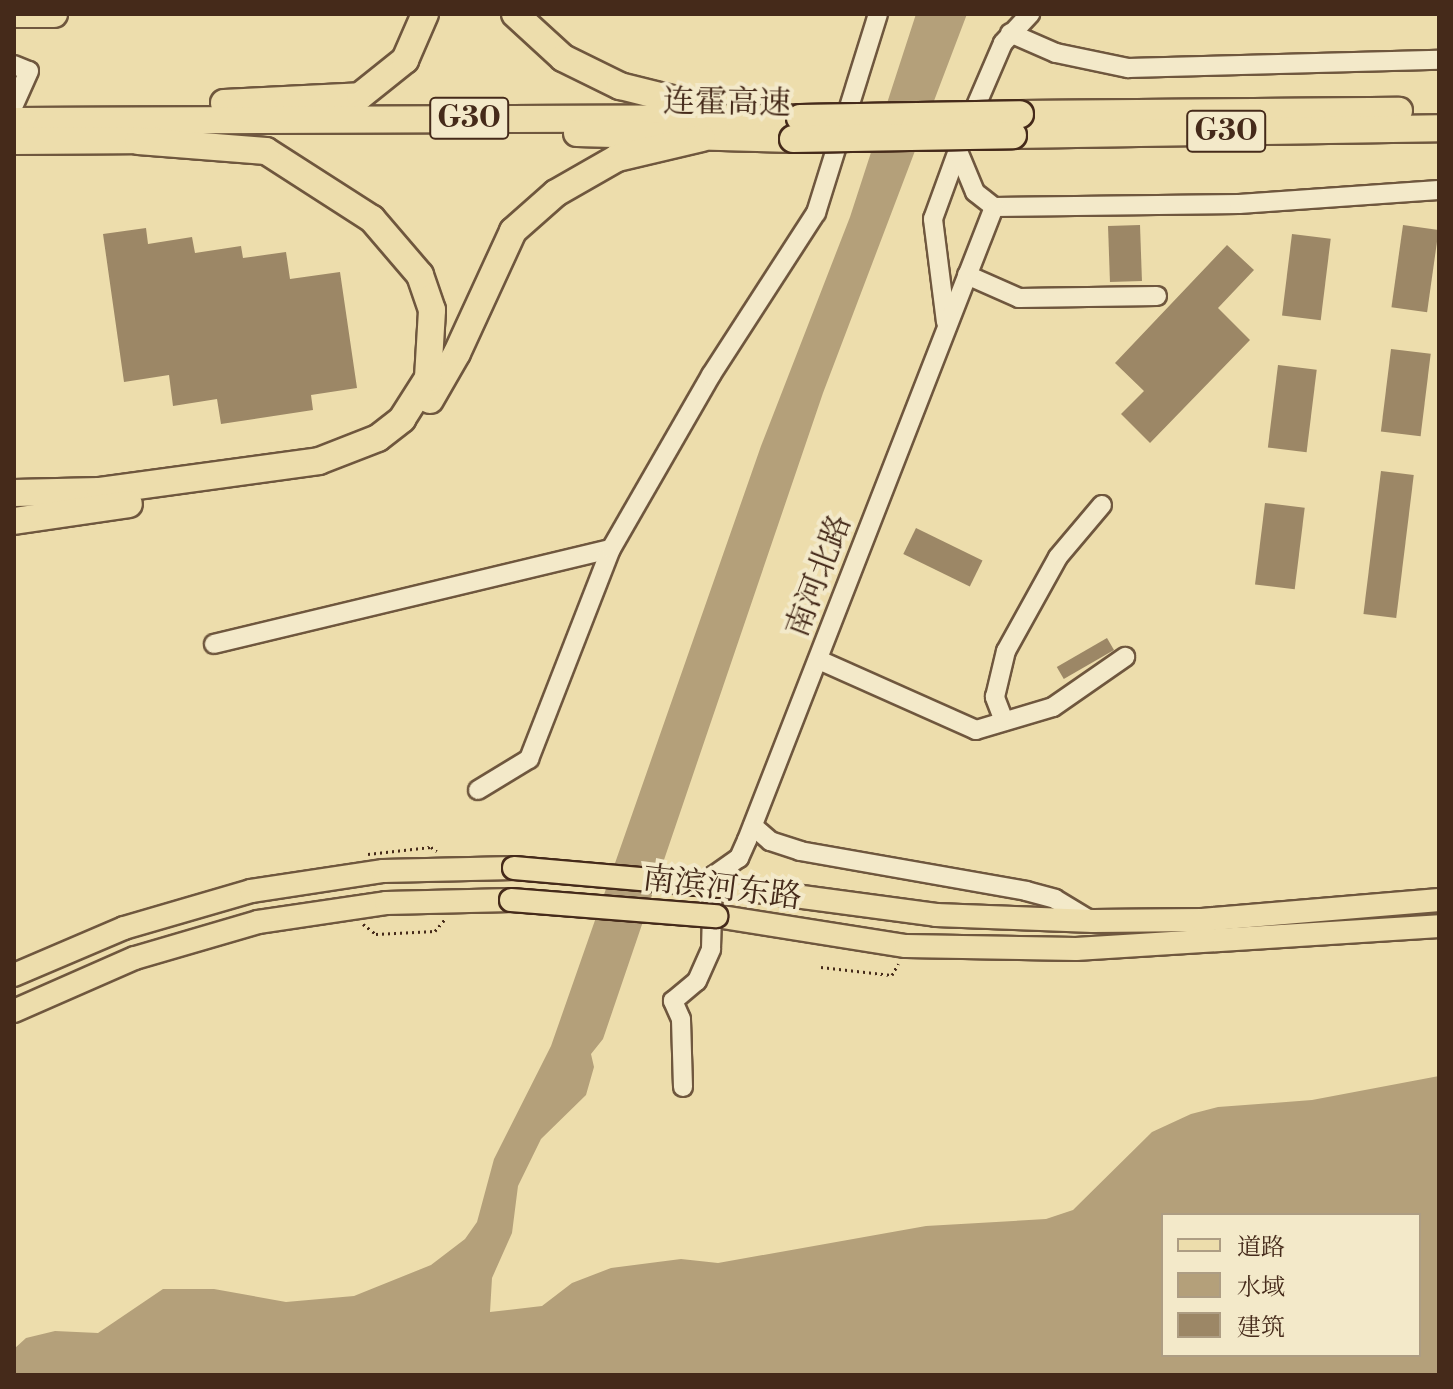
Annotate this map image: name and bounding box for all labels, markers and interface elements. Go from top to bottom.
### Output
street label: 连霍高速 [663,83,791,123]
road number: G30 [429,92,509,144]
road number: G30 [1186,105,1266,157]
street label: 南河北路 [778,509,860,643]
street label: 南滨河东路 [640,859,804,917]
legend [1161,1213,1421,1357]
text: 道路 [1237,1233,1285,1263]
text: 水域 [1237,1273,1285,1303]
text: 建筑 [1237,1313,1285,1343]

